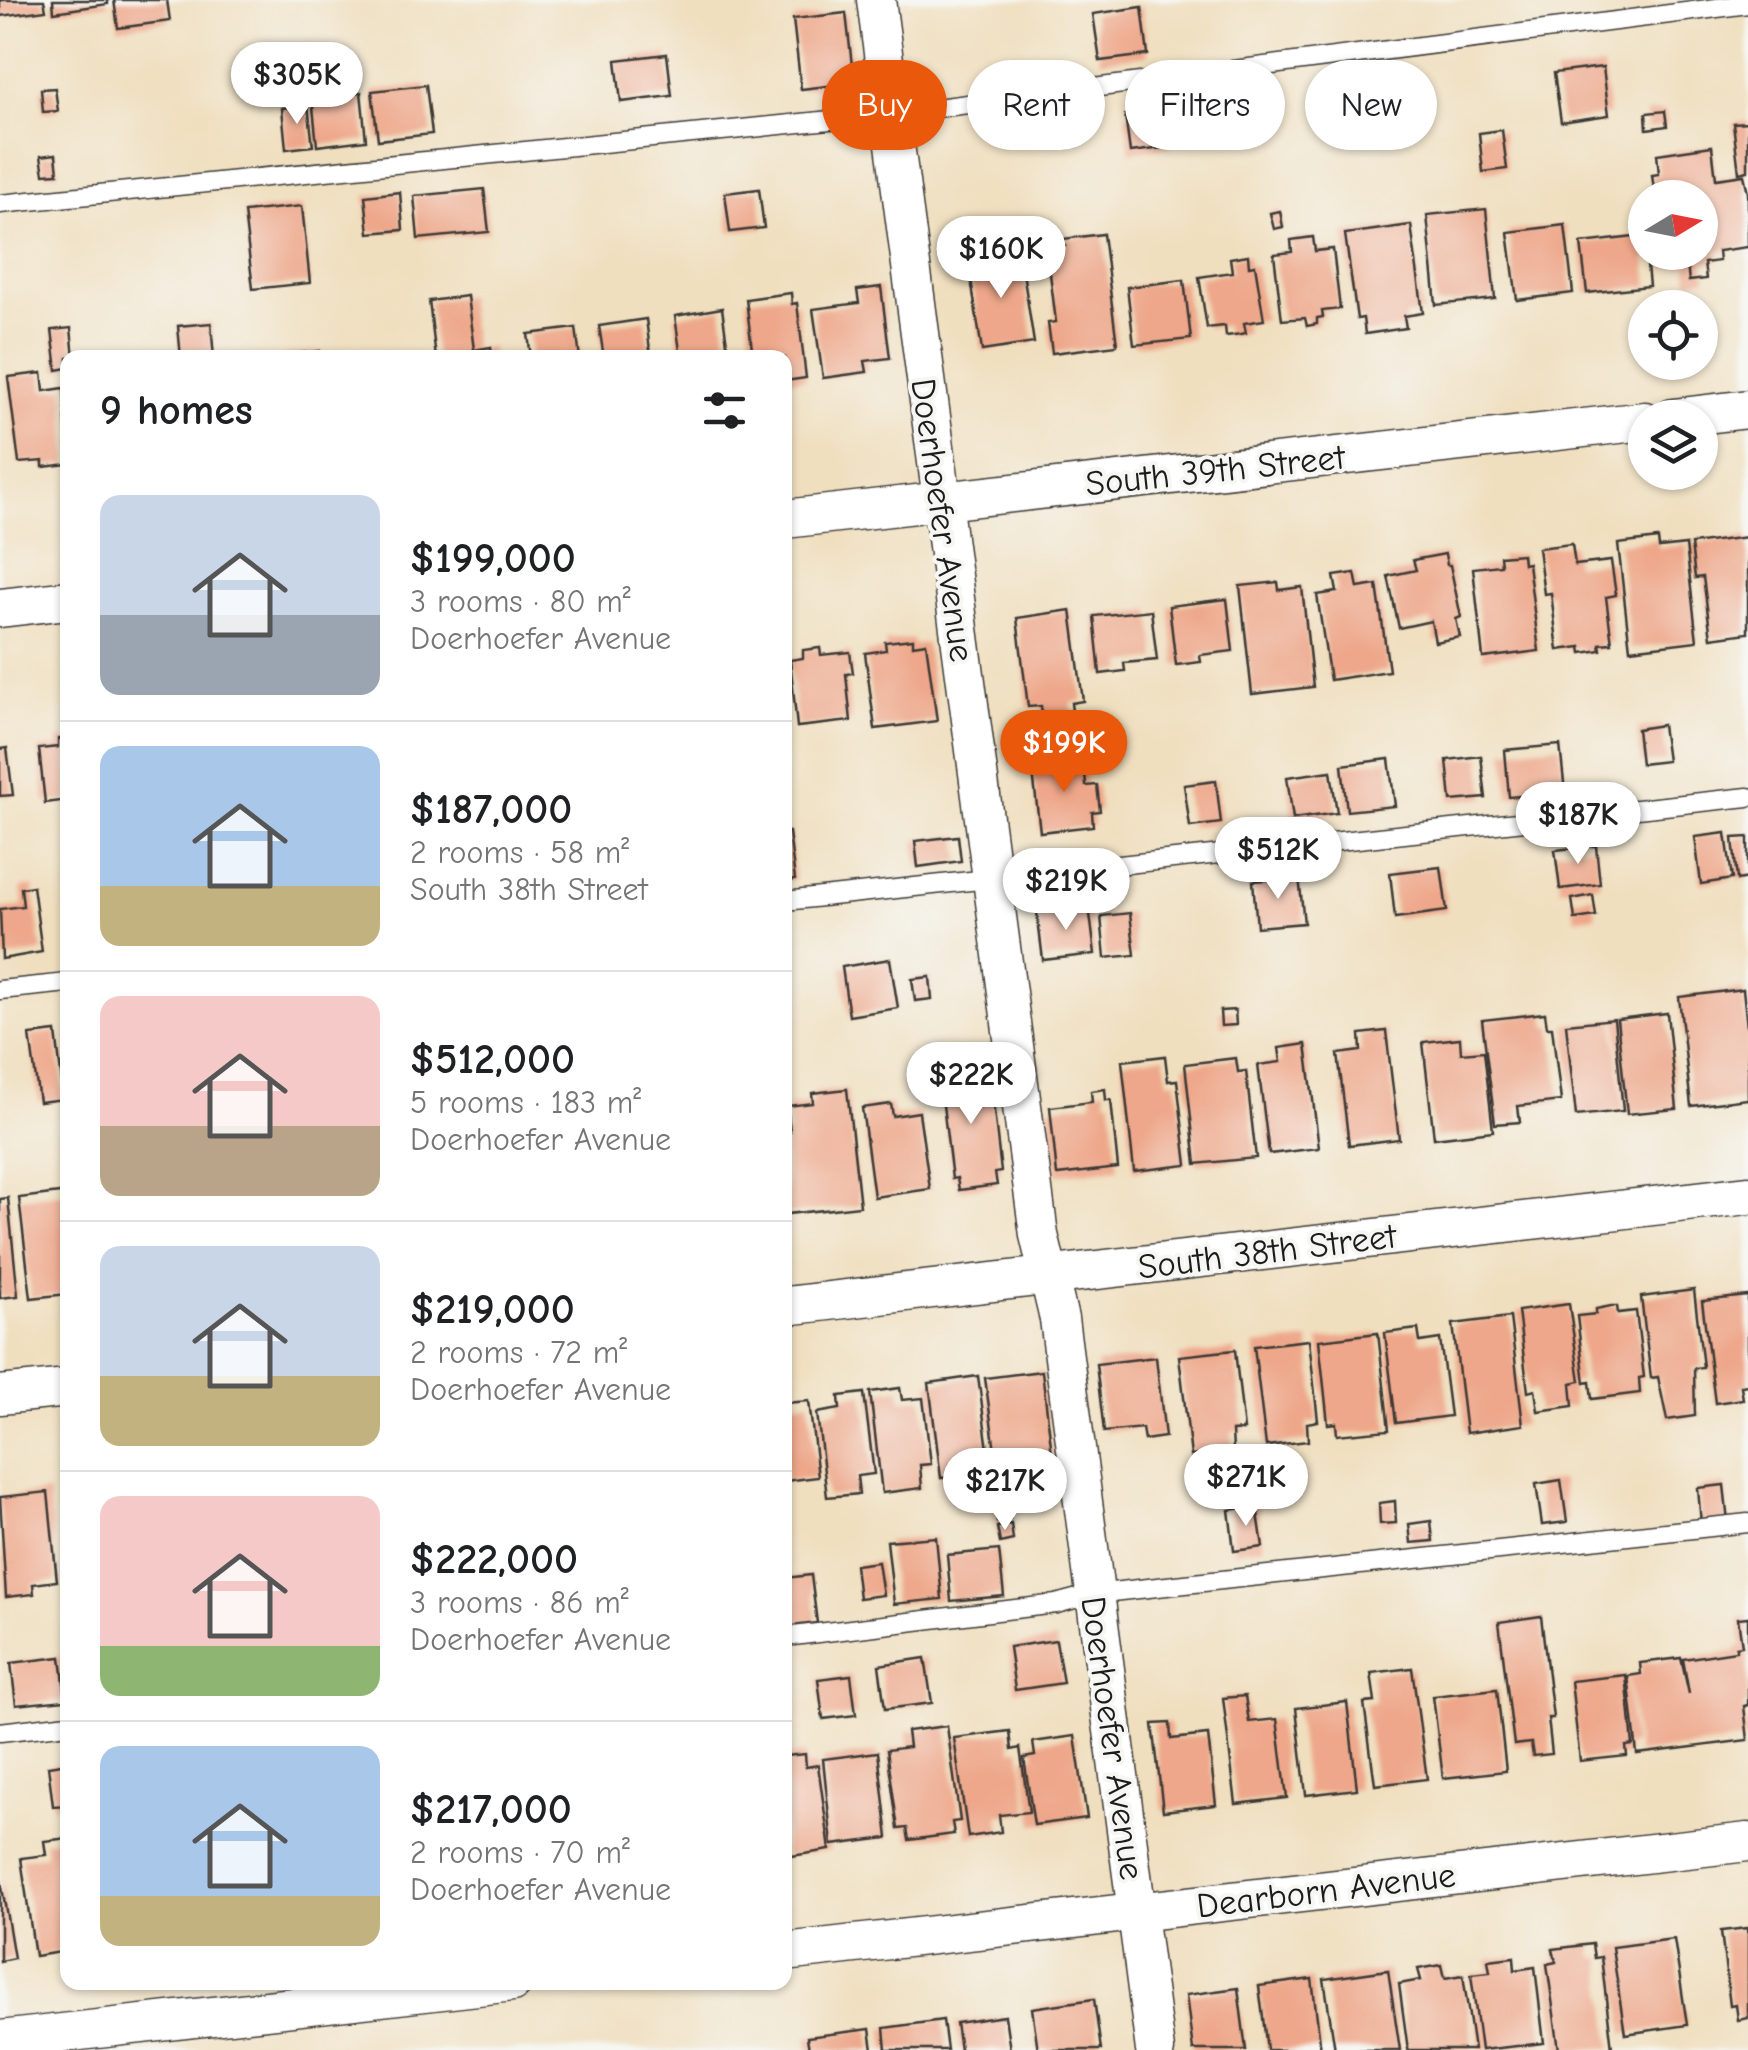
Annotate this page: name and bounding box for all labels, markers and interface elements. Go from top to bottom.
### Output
pin: $305K [227,42,367,127]
text: $305K [253,56,341,93]
chip: Buy [822,60,947,150]
chip: Rent [967,60,1105,150]
chip: Filters [1125,60,1285,150]
chip: New [1305,60,1437,150]
north arrow [1628,180,1718,270]
map controls [1628,180,1718,490]
pin: $160K [931,216,1071,301]
text: $160K [959,230,1043,267]
button: locate [1628,290,1718,380]
street label: Doerhoefer Avenue [902,376,983,664]
icon: filters [697,383,752,438]
text: 9 homes [100,386,253,435]
button: layers [1628,400,1718,490]
street label: South 39th Street [1083,436,1348,505]
text: $199,000 [410,534,576,583]
icon: home [180,535,300,655]
text: 3 rooms · 80 m² [410,583,631,620]
text: Doerhoefer Avenue [410,620,671,657]
pin: $199K [994,710,1134,795]
text: $199K [1022,724,1106,761]
pin: $187K [1508,782,1648,867]
text: $187,000 [410,785,572,834]
icon: home [180,786,300,906]
text: $187K [1538,796,1618,833]
pin: $512K [1208,817,1348,902]
text: $512K [1237,831,1319,868]
text: 2 rooms · 58 m² [410,834,629,871]
pin: $219K [996,848,1136,933]
text: $219K [1025,862,1107,899]
text: South 38th Street [410,871,648,908]
text: $512,000 [410,1035,575,1084]
icon: home [180,1036,300,1156]
pin: $222K [901,1042,1041,1127]
text: $222K [928,1056,1014,1093]
text: 5 rooms · 183 m² [410,1084,641,1121]
text: Doerhoefer Avenue [410,1121,671,1158]
street label: South 38th Street [1136,1215,1400,1288]
text: $219,000 [410,1285,575,1334]
icon: home [180,1286,300,1406]
text: 2 rooms · 72 m² [410,1334,627,1371]
text: Doerhoefer Avenue [410,1371,671,1408]
pin: $271K [1176,1444,1316,1529]
pin: $217K [935,1448,1075,1533]
text: $271K [1206,1458,1286,1495]
text: $217K [965,1462,1045,1499]
text: $222,000 [410,1535,578,1584]
icon: home [180,1536,300,1656]
text: 3 rooms · 86 m² [410,1584,629,1621]
street label: Doerhoefer Avenue [1072,1594,1153,1882]
text: Doerhoefer Avenue [410,1621,671,1658]
text: $217,000 [410,1785,572,1834]
icon: home [180,1786,300,1906]
text: 2 rooms · 70 m² [410,1834,630,1871]
street label: Dearborn Avenue [1194,1854,1458,1927]
text: Doerhoefer Avenue [410,1871,671,1908]

